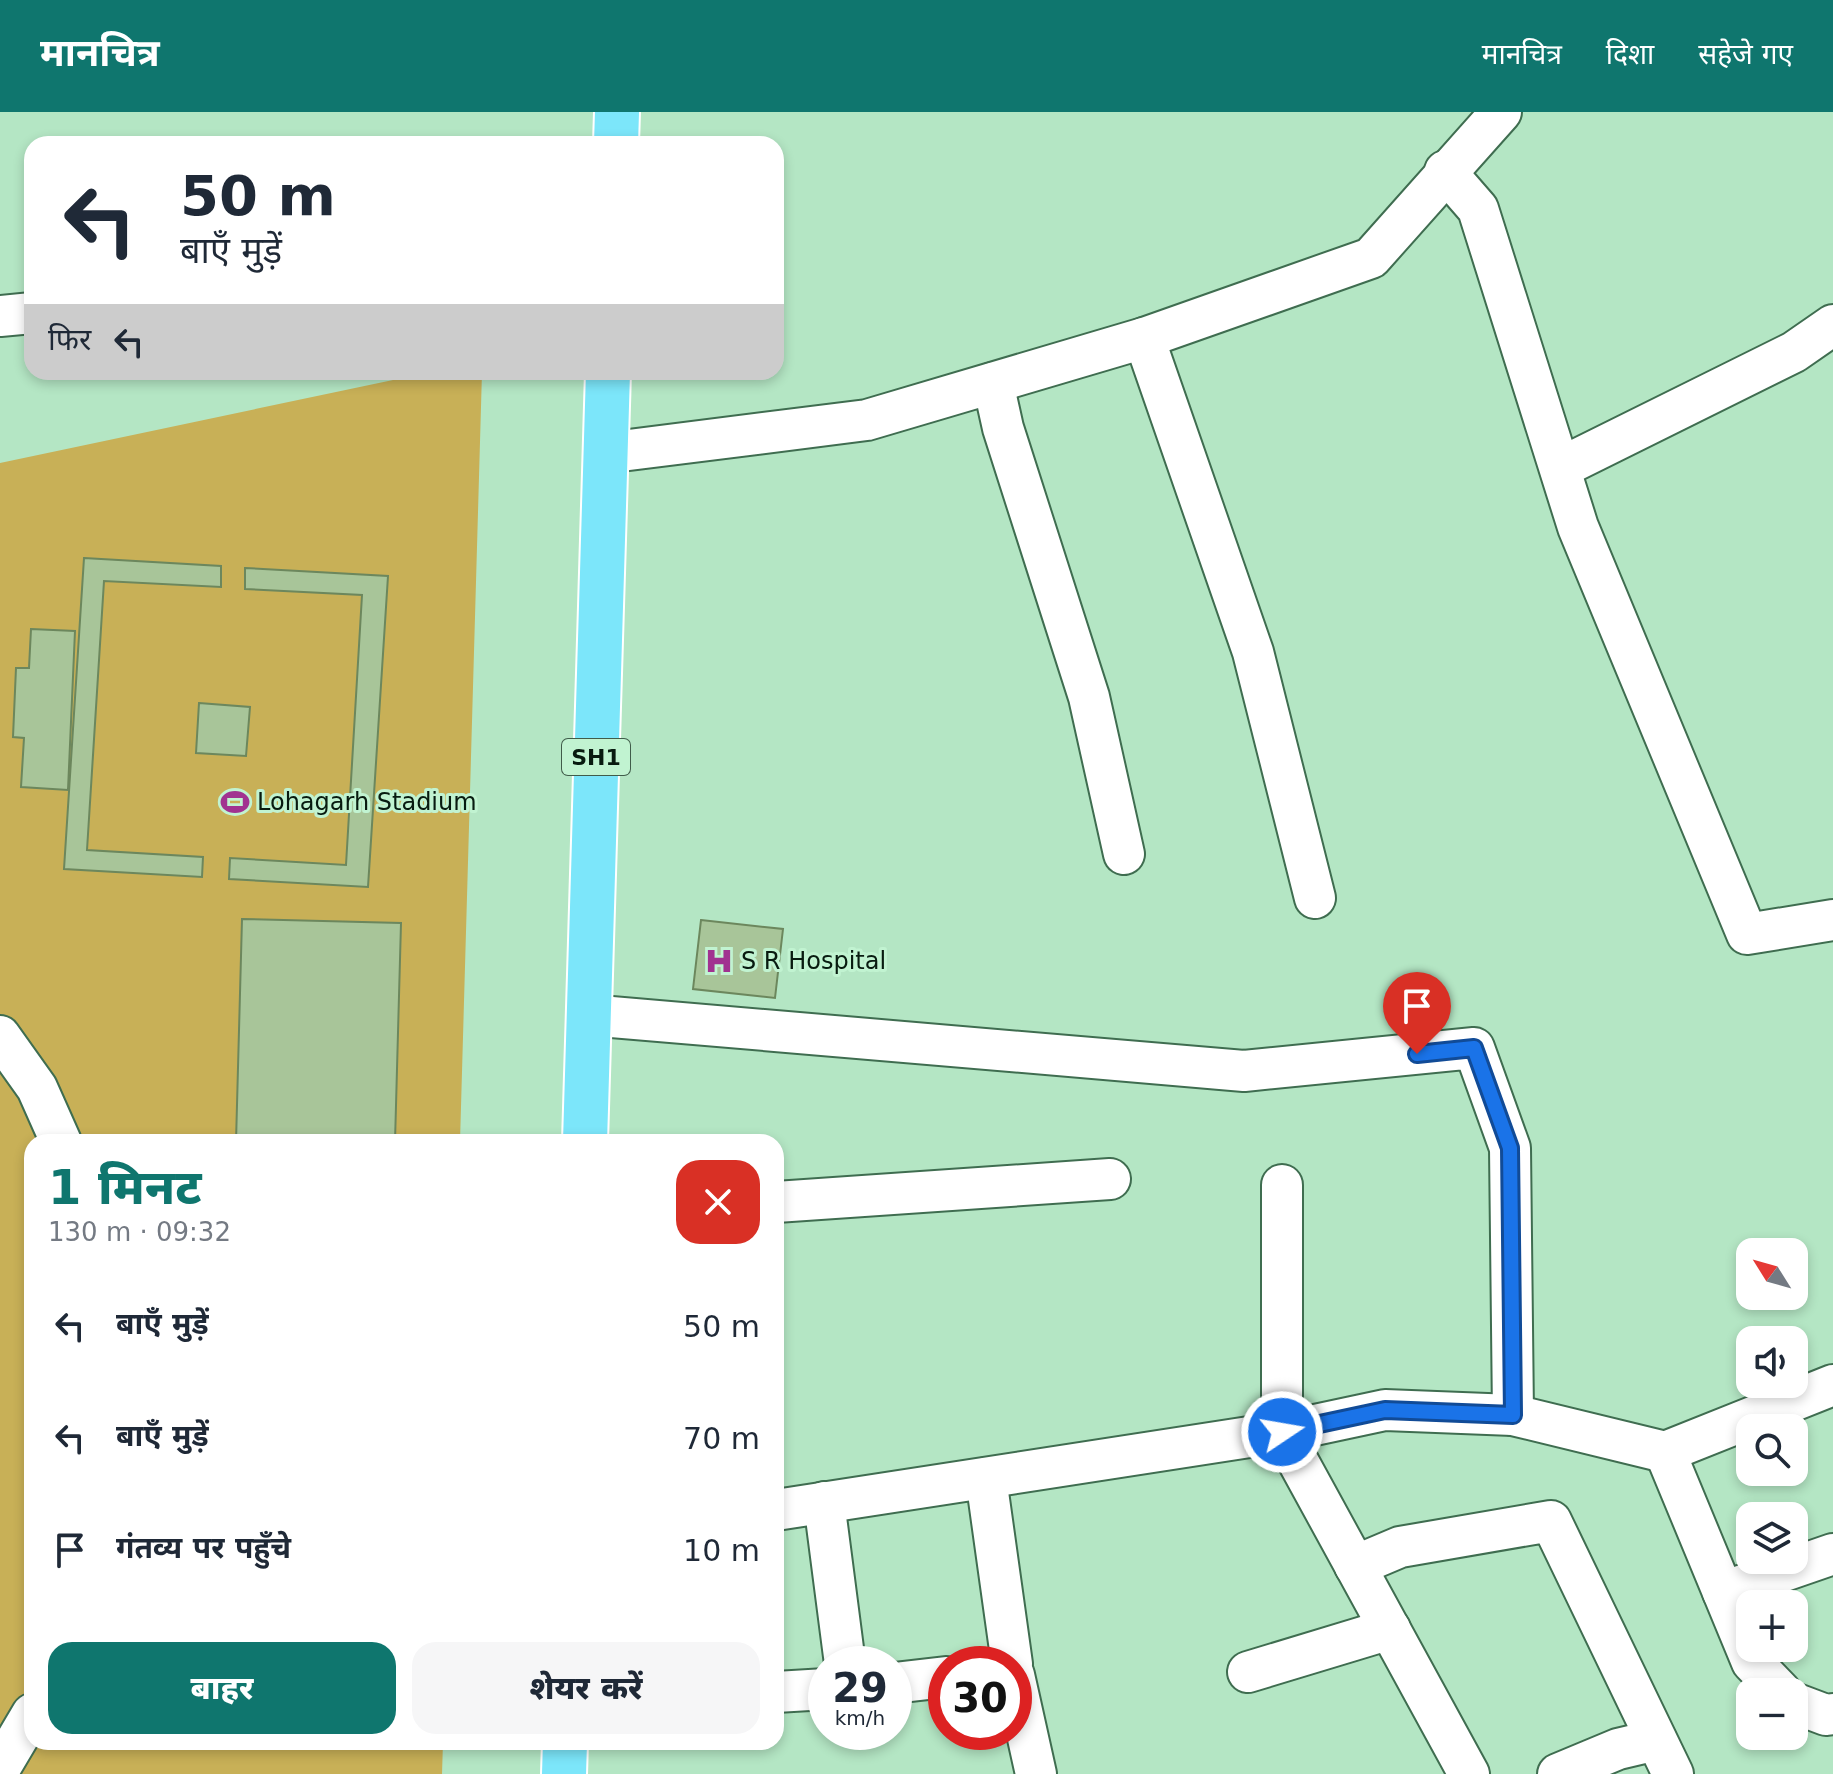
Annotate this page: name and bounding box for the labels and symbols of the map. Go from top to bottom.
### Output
road number: SH1 [562,739,630,775]
sports icon: Lohagarh Stadium [220,787,250,817]
place label: Lohagarh Stadium [257,788,477,816]
hospital icon: S R Hospital [704,946,734,976]
place label: S R Hospital [741,947,886,975]
pin [1383,972,1451,1054]
north arrow [1736,1238,1808,1310]
position arrow [1240,1390,1324,1474]
speed limit sign: 30 [928,1646,1032,1750]

